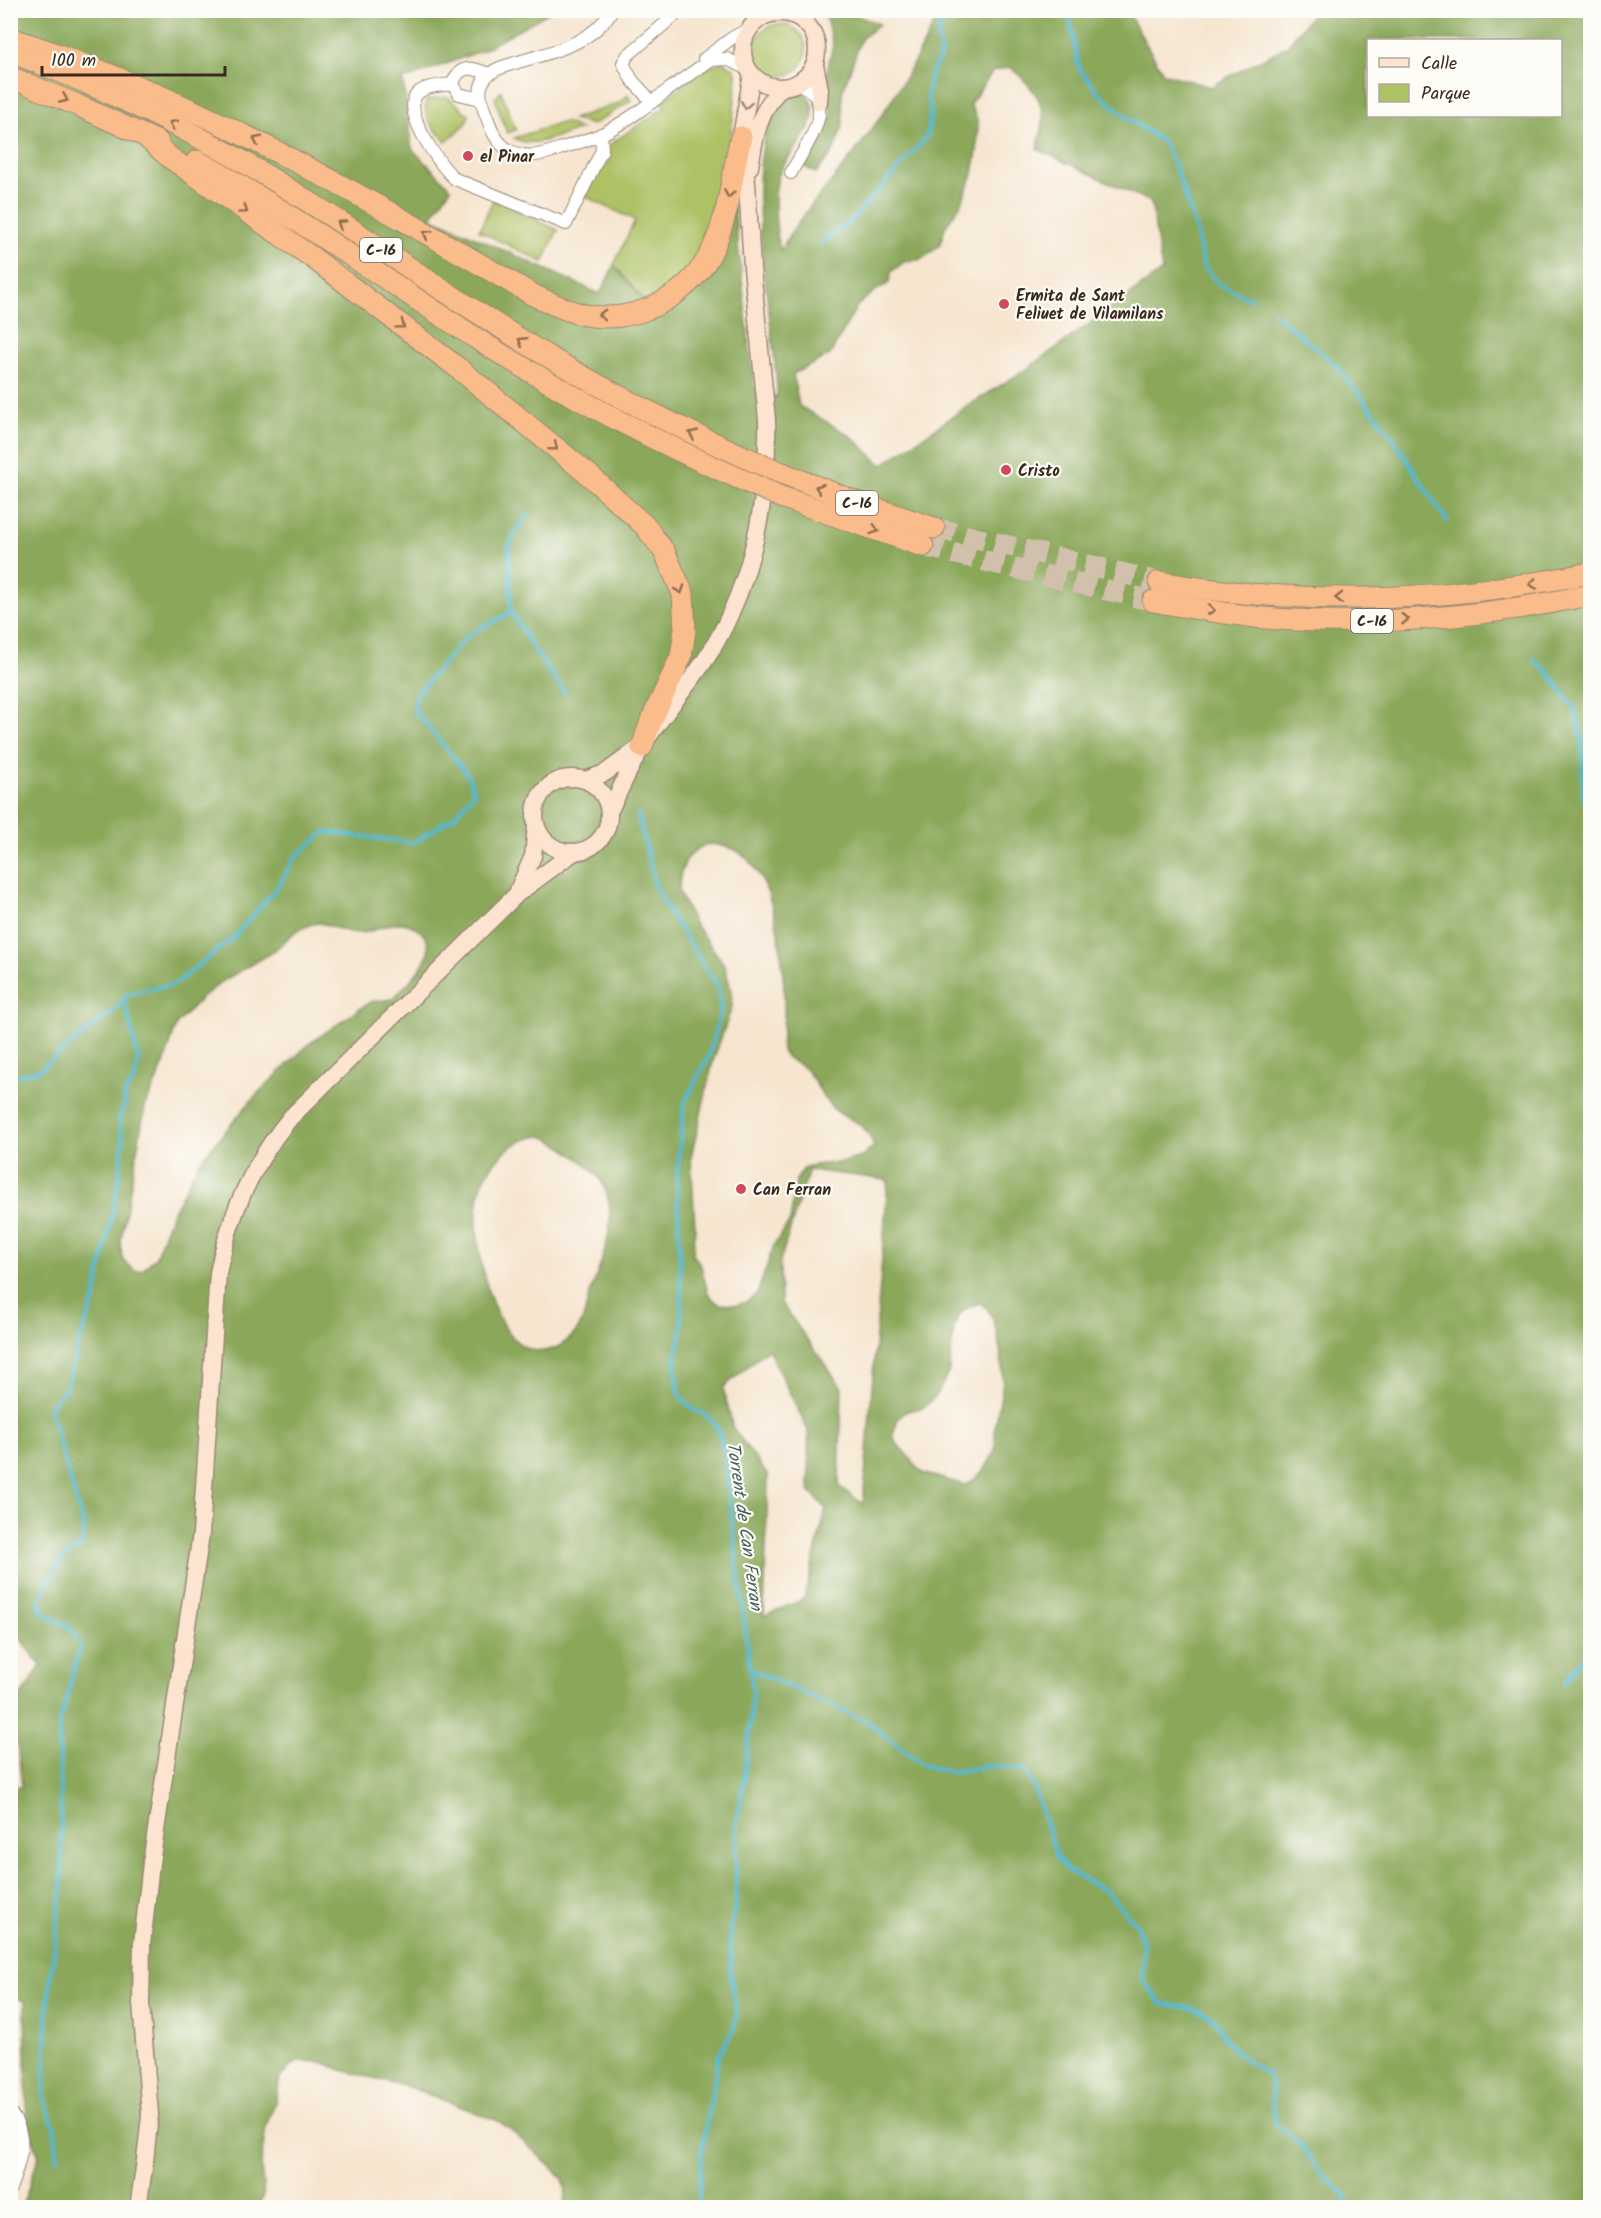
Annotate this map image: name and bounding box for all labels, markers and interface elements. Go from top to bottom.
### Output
scale bar [42,39,225,77]
legend [1367,39,1562,117]
text: 100 m [51,47,96,76]
text: Calle [1421,50,1457,79]
text: Parque [1421,80,1470,109]
one-way arrow [58,92,69,104]
one-way arrow [741,101,753,110]
one-way arrow [169,120,180,131]
one-way arrow [252,136,263,147]
place label: el Pinar [480,145,535,170]
marker: el Pinar [461,149,475,163]
one-way arrow [723,189,736,199]
one-way arrow [238,203,249,214]
one-way arrow [336,220,347,231]
one-way arrow [423,230,433,241]
road number: C-16 [360,238,402,262]
place label: Ermita de Sant Feliuet de Vilamilans [1016,284,1164,327]
marker: Ermita de Sant Feliuet de Vilamilans [997,297,1011,311]
one-way arrow [598,309,607,322]
one-way arrow [395,318,406,329]
one-way arrow [518,336,528,348]
one-way arrow [689,429,700,441]
one-way arrow [547,439,558,450]
place label: Cristo [1018,459,1060,484]
marker: Cristo [999,463,1013,477]
one-way arrow [814,483,825,495]
road number: C-16 [836,491,878,515]
one-way arrow [869,523,880,536]
one-way arrow [1528,577,1538,589]
one-way arrow [673,584,685,595]
one-way arrow [1334,592,1343,604]
one-way arrow [1206,604,1215,616]
road number: C-16 [1351,609,1393,633]
one-way arrow [1401,613,1410,626]
place label: Can Ferran [753,1178,831,1203]
marker: Can Ferran [734,1182,748,1196]
water label: Torrent de Can Ferran [717,1440,770,1613]

